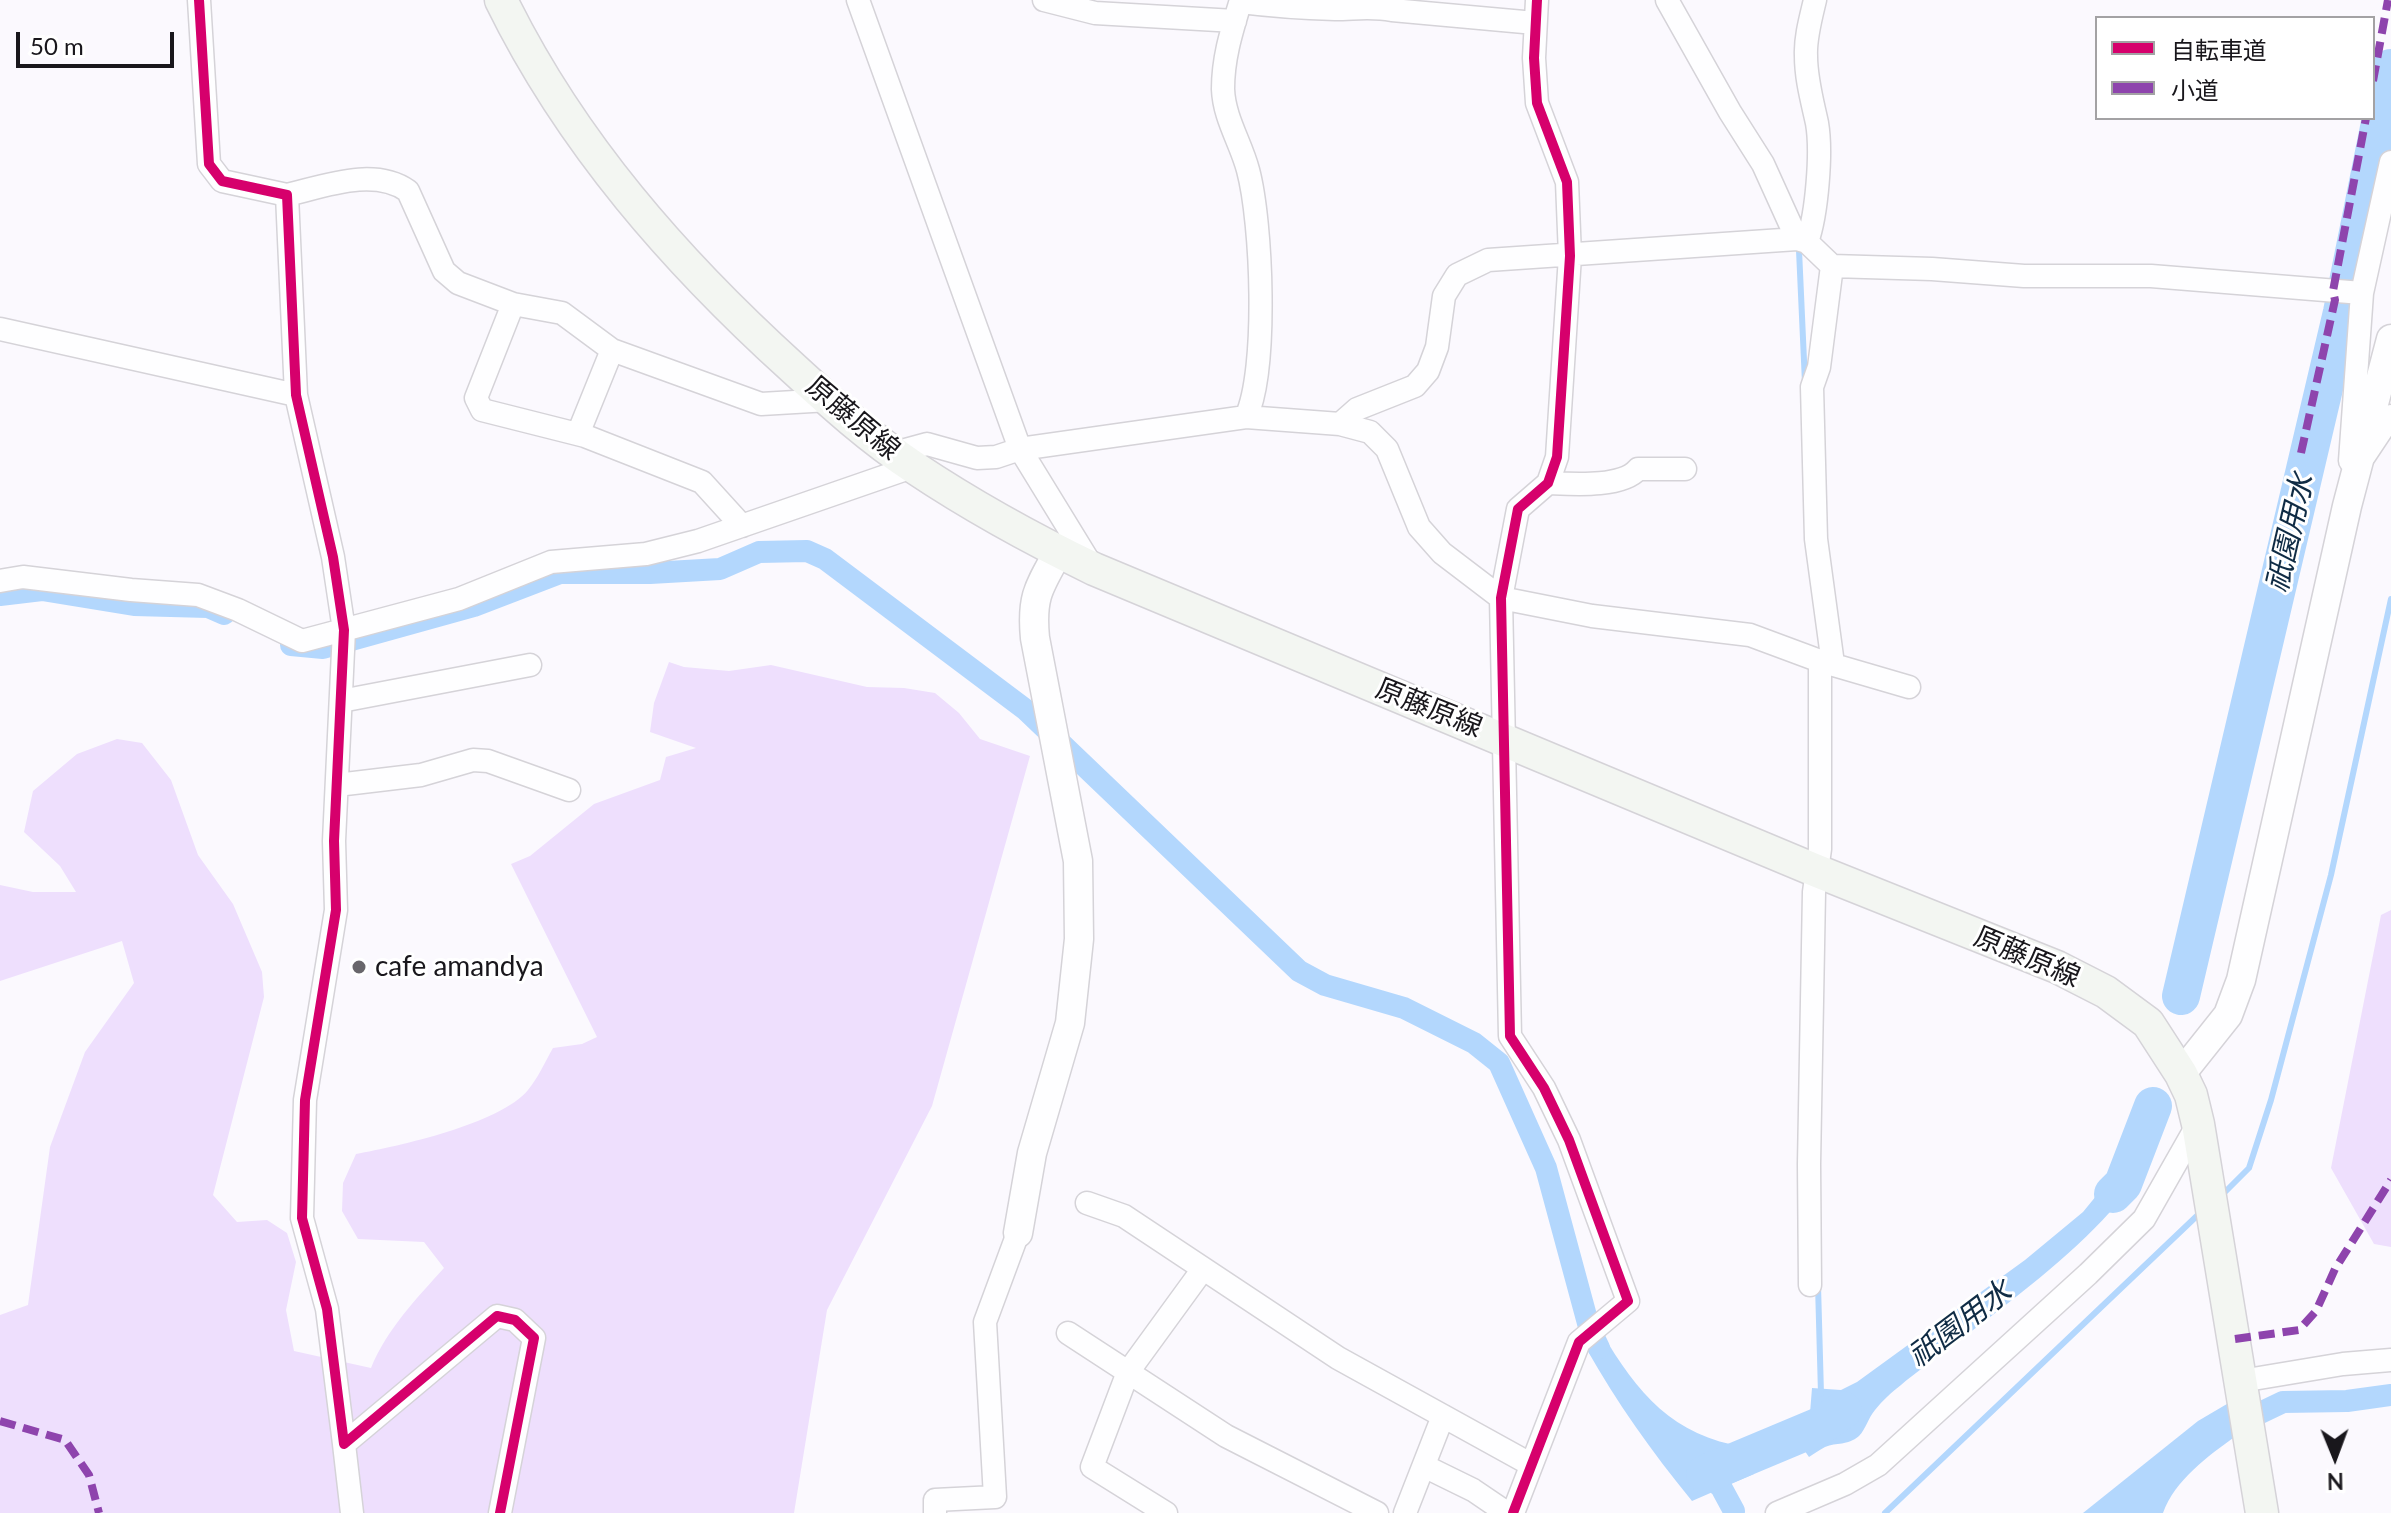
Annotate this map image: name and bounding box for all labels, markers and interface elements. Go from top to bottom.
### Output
scale bar [20,16,178,66]
legend [2095,16,2375,120]
text: 50 m [30,31,84,60]
text: 自転車道 [2171,35,2267,64]
text: 小道 [2171,75,2219,104]
street label: 原藤原線 [799,369,907,467]
water label: 祇園用水 [2259,470,2321,596]
street label: 原藤原線 [1371,671,1487,745]
street label: 原藤原線 [1969,920,2085,994]
place label: cafe amandya [375,950,544,984]
marker: cafe amandya [350,958,368,976]
water label: 祇園用水 [1901,1274,2019,1374]
north arrow [2295,1417,2375,1497]
text: N [2327,1468,2344,1495]

